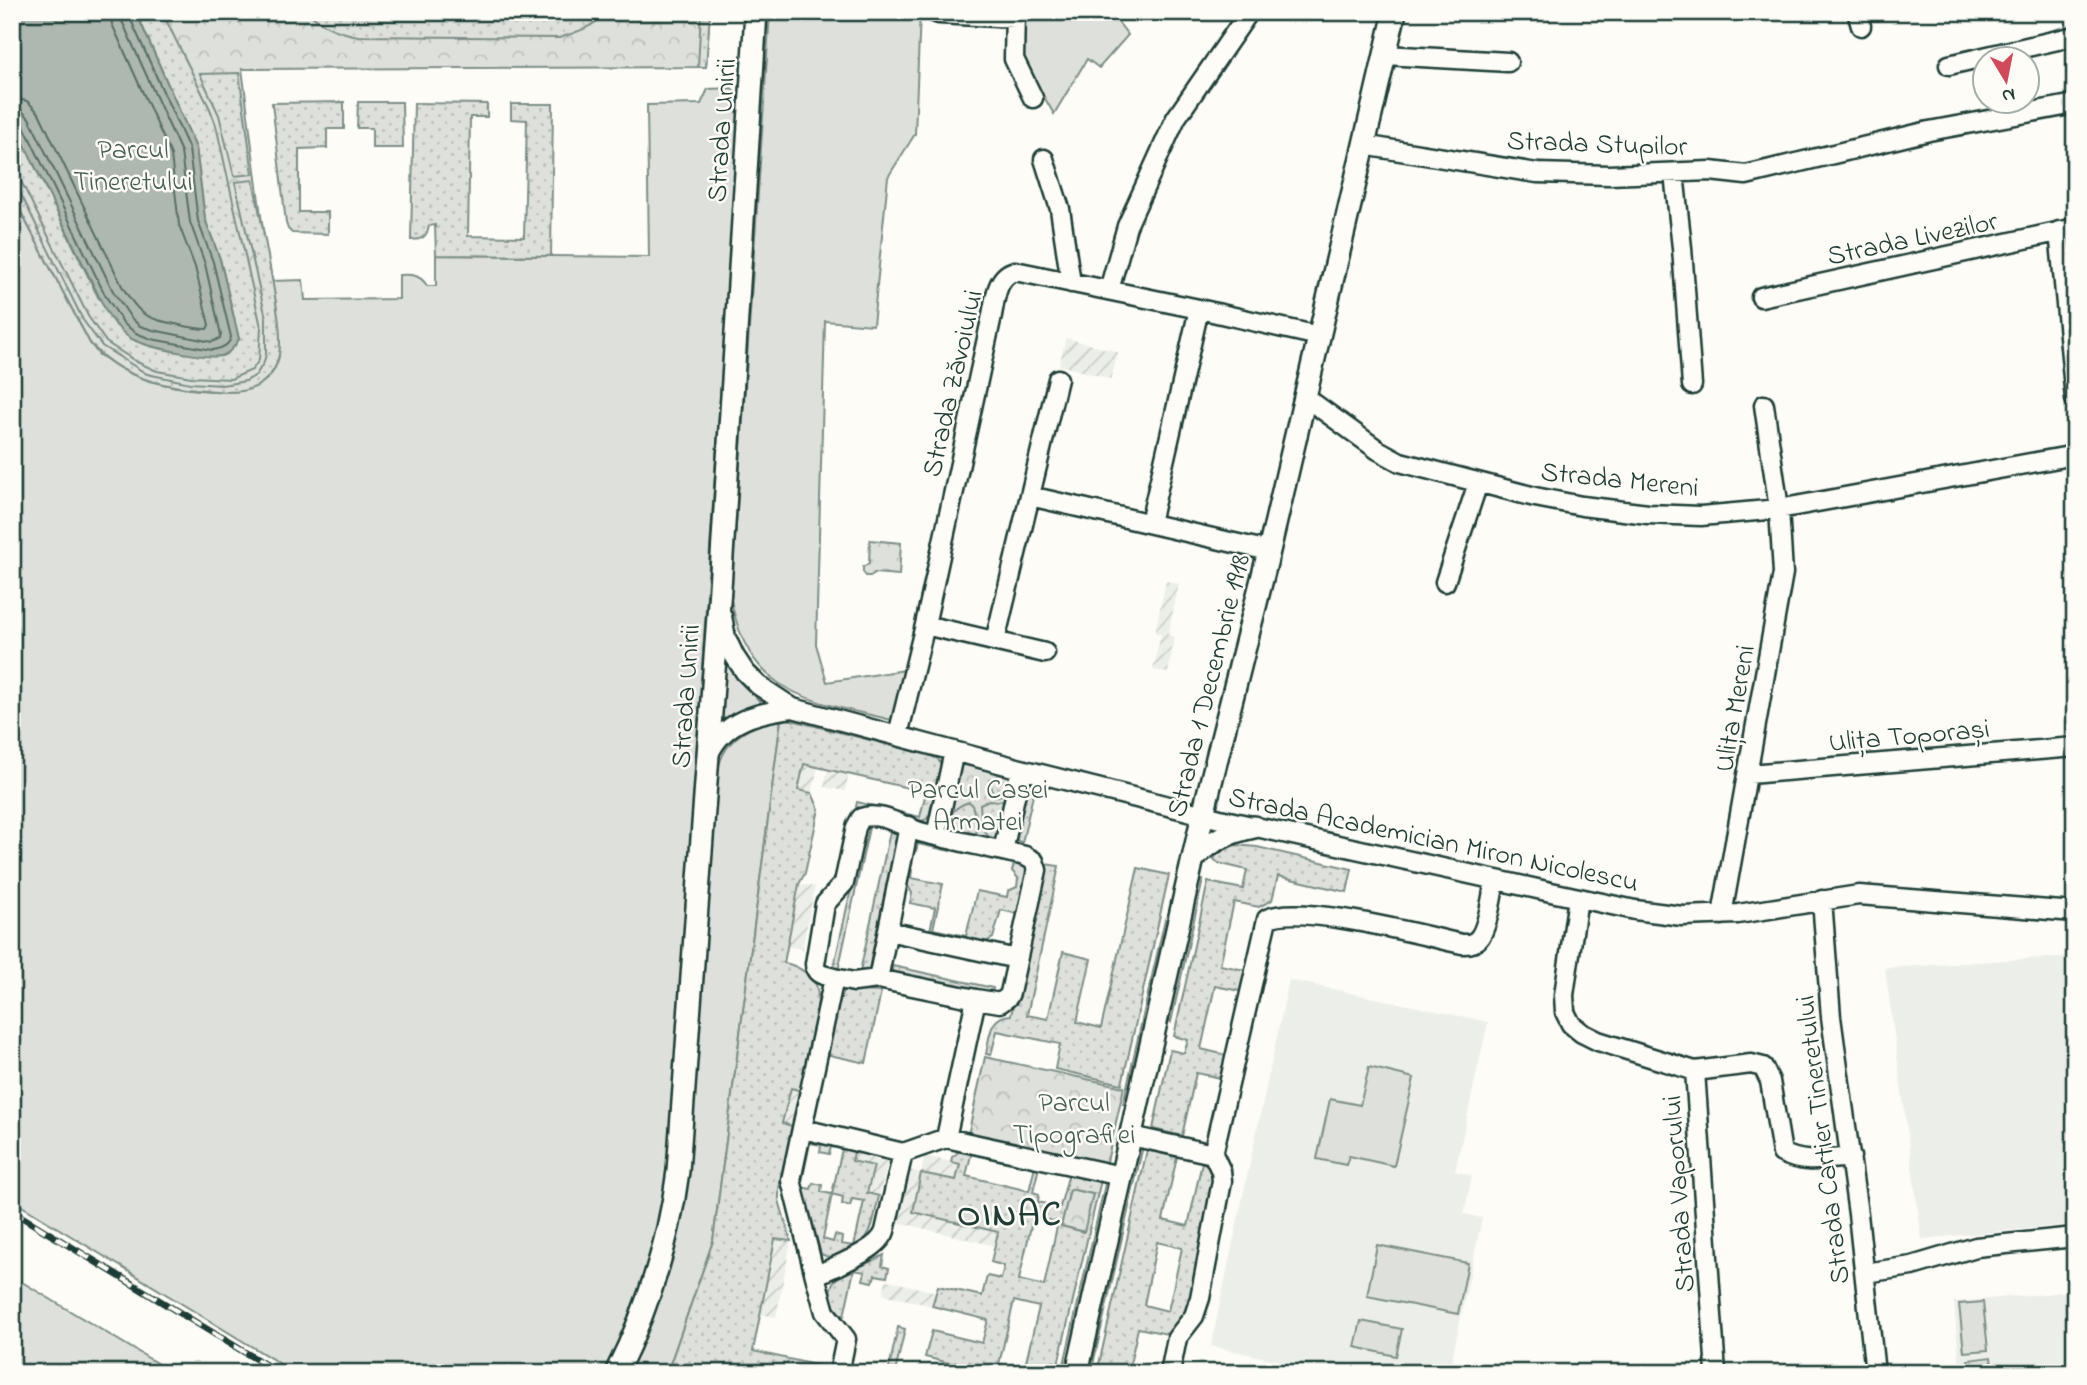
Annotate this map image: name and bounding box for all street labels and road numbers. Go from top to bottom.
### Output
street label: Strada Unirii [698,57,749,204]
street label: Strada Stupilor [1506,122,1688,169]
street label: Strada Livezilor [1824,202,2002,278]
street label: Strada Zăvoiului [913,286,996,482]
street label: Strada Mereni [1539,453,1701,510]
street label: Strada 1 Decembrie 1918 [1158,550,1263,822]
street label: Strada Unirii [662,623,713,770]
street label: Ulița Mereni [1705,642,1768,775]
street label: Ulița Toporași [1827,710,1991,765]
street label: Strada Academician Miron Nicolescu [1224,778,1642,905]
street label: Strada Cartier Tineretului [1786,993,1863,1286]
street label: Strada Vaporului [1653,1094,1708,1294]

